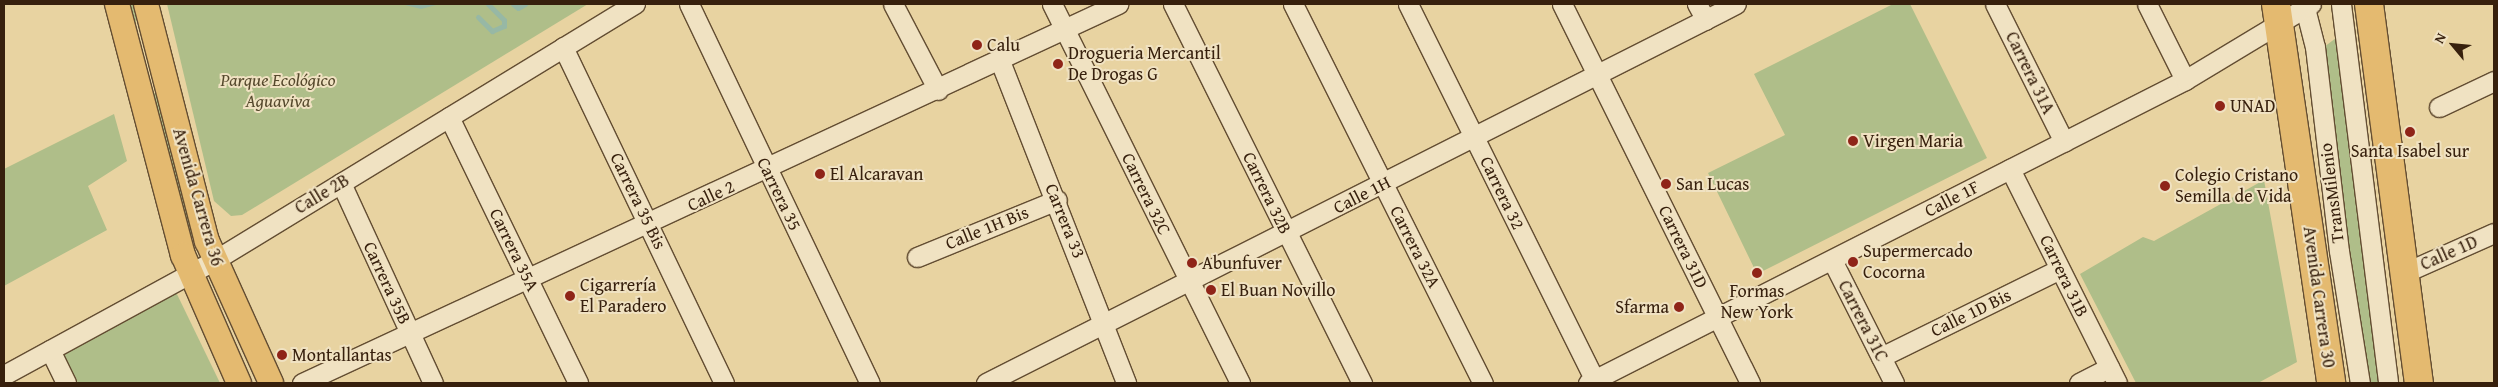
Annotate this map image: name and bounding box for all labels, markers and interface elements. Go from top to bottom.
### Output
north arrow [2428,20,2478,70]
street label: Carrera 31A [2001,28,2059,118]
text: N [2429,29,2451,47]
place label: Calu [987,34,1020,56]
marker: Calu [971,39,983,51]
place label: Drogueria Mercantil De Drogas G [1068,43,1221,86]
marker: Drogueria Mercantil De Drogas G [1052,58,1064,70]
park label: Parque Ecológico Aguaviva [221,70,335,112]
place label: UNAD [2230,95,2275,117]
marker: UNAD [2214,100,2226,112]
street label: Avenida Carrera 36 [168,125,228,269]
marker: Santa Isabel sur [2404,126,2416,138]
place label: Virgen Maria [1863,130,1963,152]
marker: Virgen Maria [1847,135,1859,147]
place label: Santa Isabel sur [2351,140,2469,162]
street label: TransMilenio [2315,142,2349,244]
street label: Carrera 32B [1238,148,1296,238]
street label: Carrera 35 Bis [605,149,671,253]
street label: Carrera 32C [1117,150,1175,238]
street label: Carrera 32 [1475,153,1529,233]
street label: Carrera 35 [752,154,806,234]
place label: El Alcaravan [830,163,923,185]
place label: Colegio Cristano Semilla de Vida [2175,165,2298,208]
marker: El Alcaravan [814,168,826,180]
street label: Calle 2B [291,169,353,219]
street label: Calle 1H [1330,171,1394,219]
place label: San Lucas [1676,173,1750,195]
street label: Calle 2 [684,176,738,216]
street label: Calle 1F [1921,176,1983,222]
marker: San Lucas [1660,178,1672,190]
marker: Colegio Cristano Semilla de Vida [2159,180,2171,192]
street label: Carrera 33 [1040,181,1090,261]
street label: Calle 1H Bis [942,202,1032,254]
street label: Carrera 32A [1385,202,1445,292]
street label: Carrera 31D [1654,202,1712,292]
street label: Carrera 35A [485,205,543,295]
street label: Avenida Carrera 30 [2298,225,2340,369]
street label: Carrera 31B [2035,231,2093,321]
street label: Calle 1D [2417,231,2481,275]
street label: Carrera 35B [359,238,415,328]
place label: Supermercado Cocorna [1863,241,1973,284]
place label: Abunfuver [1202,252,1282,274]
marker: Supermercado Cocorna [1847,256,1859,268]
marker: Abunfuver [1186,257,1198,269]
marker: Formas New York [1751,267,1763,279]
place label: Cigarrería El Paradero [580,275,666,318]
street label: Carrera 31C [1833,277,1893,365]
place label: El Buan Novillo [1221,279,1336,301]
place label: Formas New York [1721,281,1793,324]
marker: El Buan Novillo [1205,284,1217,296]
street label: Calle 1D Bis [1927,284,2015,342]
marker: Cigarrería El Paradero [564,290,576,302]
place label: Sfarma [1615,296,1669,318]
marker: Sfarma [1673,301,1685,313]
place label: Montallantas [292,344,392,366]
marker: Montallantas [276,349,288,361]

